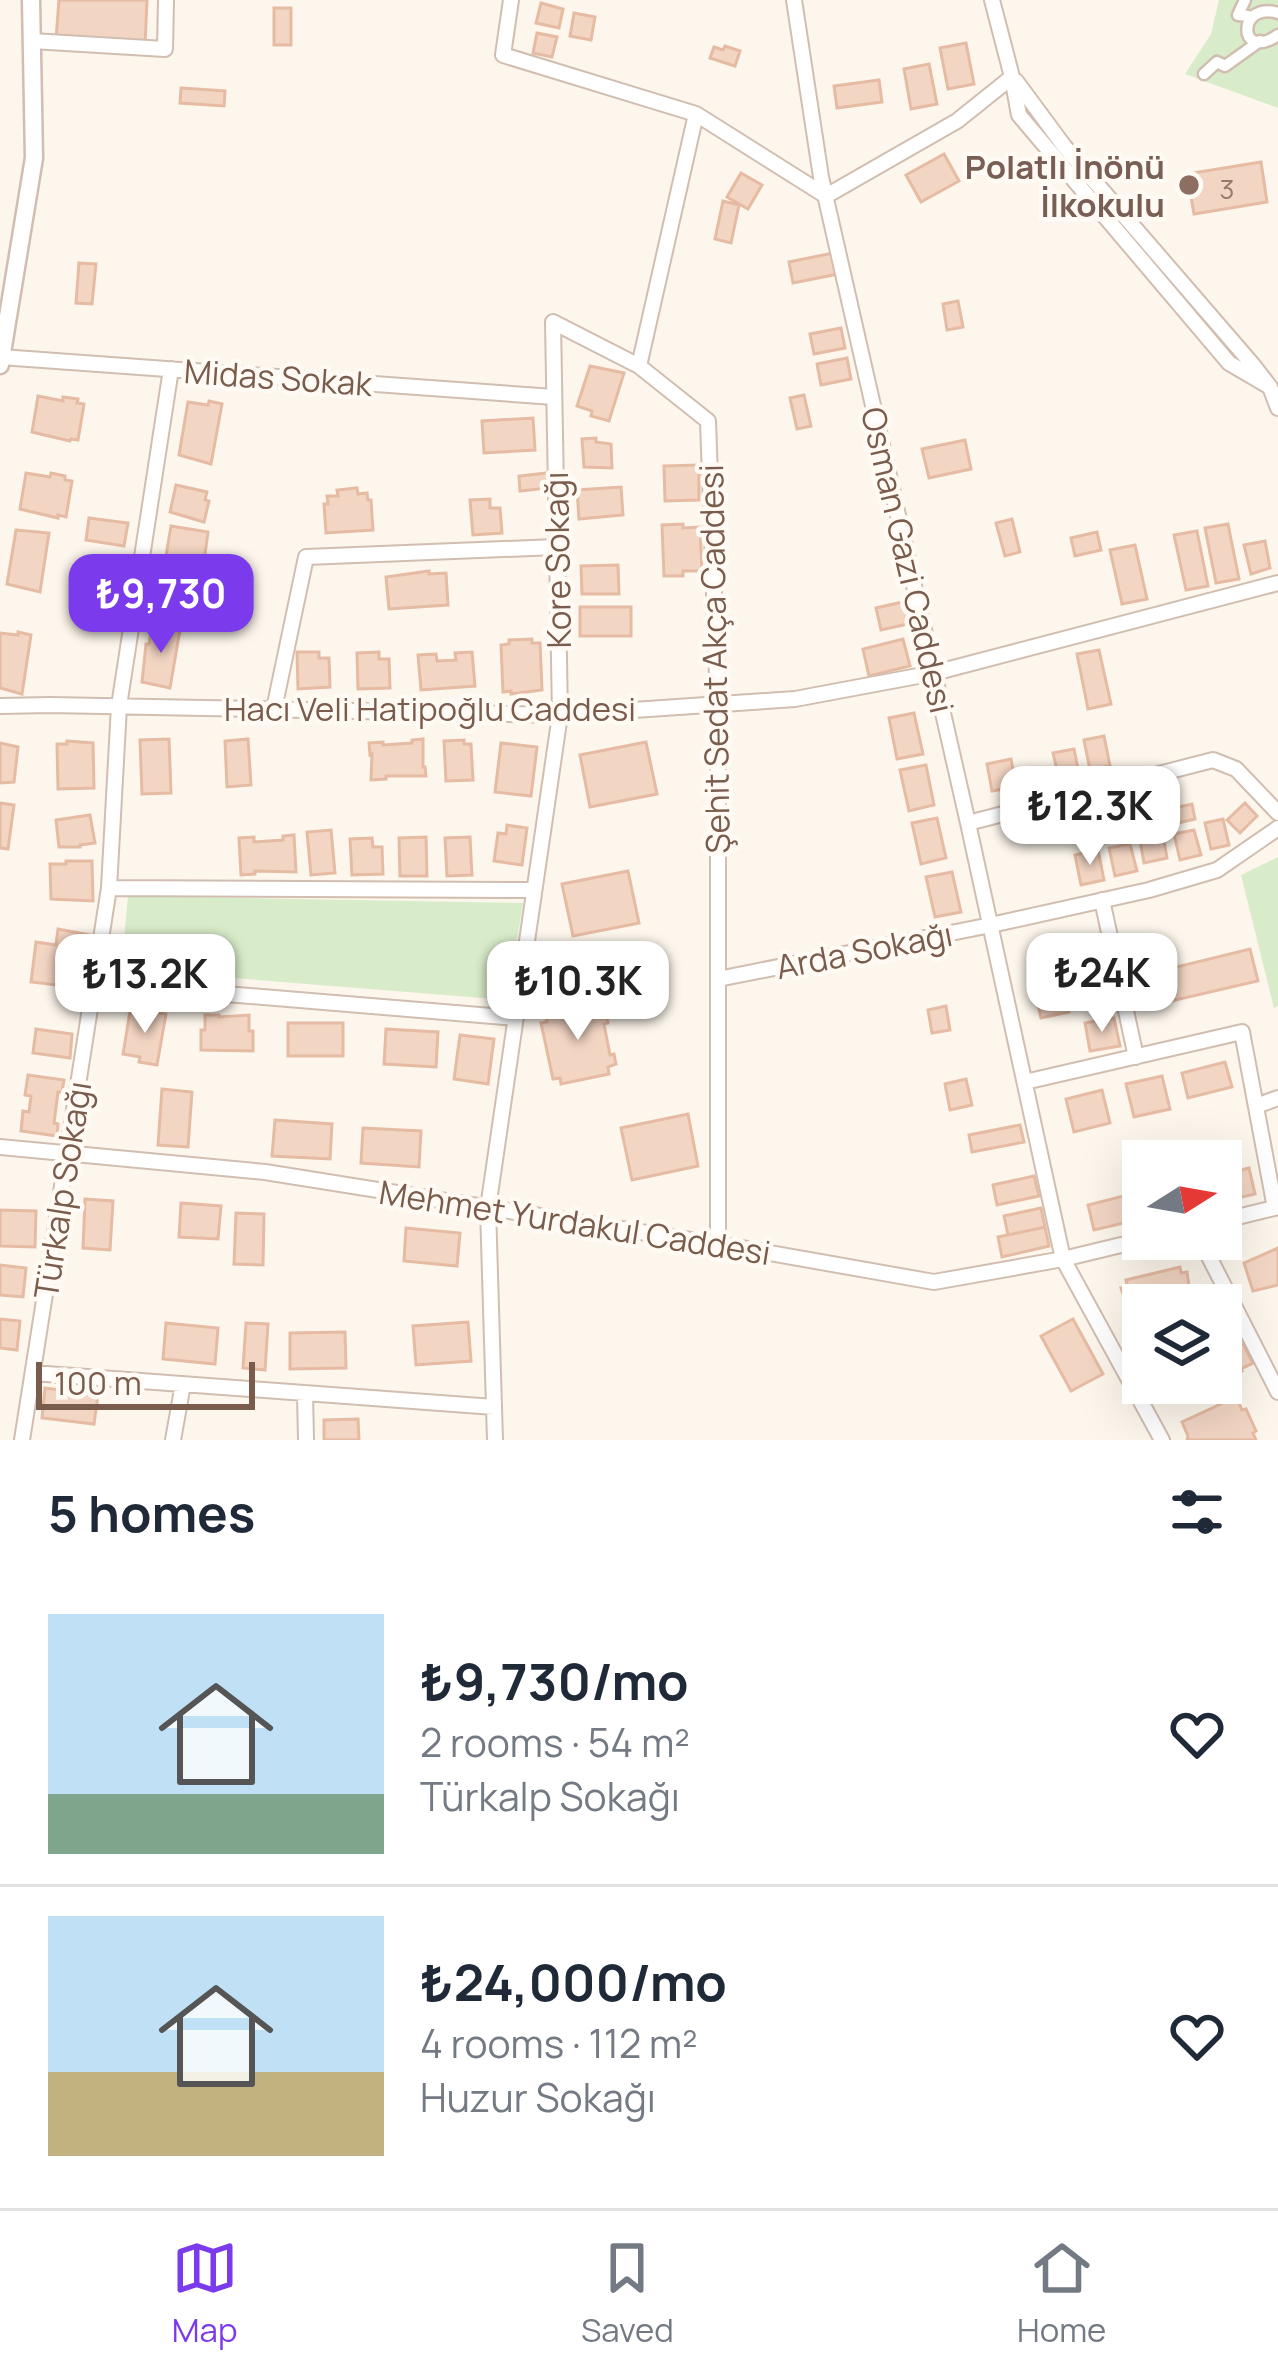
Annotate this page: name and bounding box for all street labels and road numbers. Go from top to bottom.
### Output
street label: Midas Sokak [183,348,375,406]
street label: Osman Gazi Caddesi [851,403,965,717]
street label: Şehit Sedat Akça Caddesi [688,464,740,854]
street label: Kore Sokağı [533,471,581,649]
street label: Hacı Veli Hatipoğlu Caddesi [224,686,636,731]
street label: Arda Sokağı [772,911,956,989]
street label: Türkalp Sokağı [23,1078,101,1302]
street label: Mehmet Yurdakul Caddesi [376,1169,774,1275]

